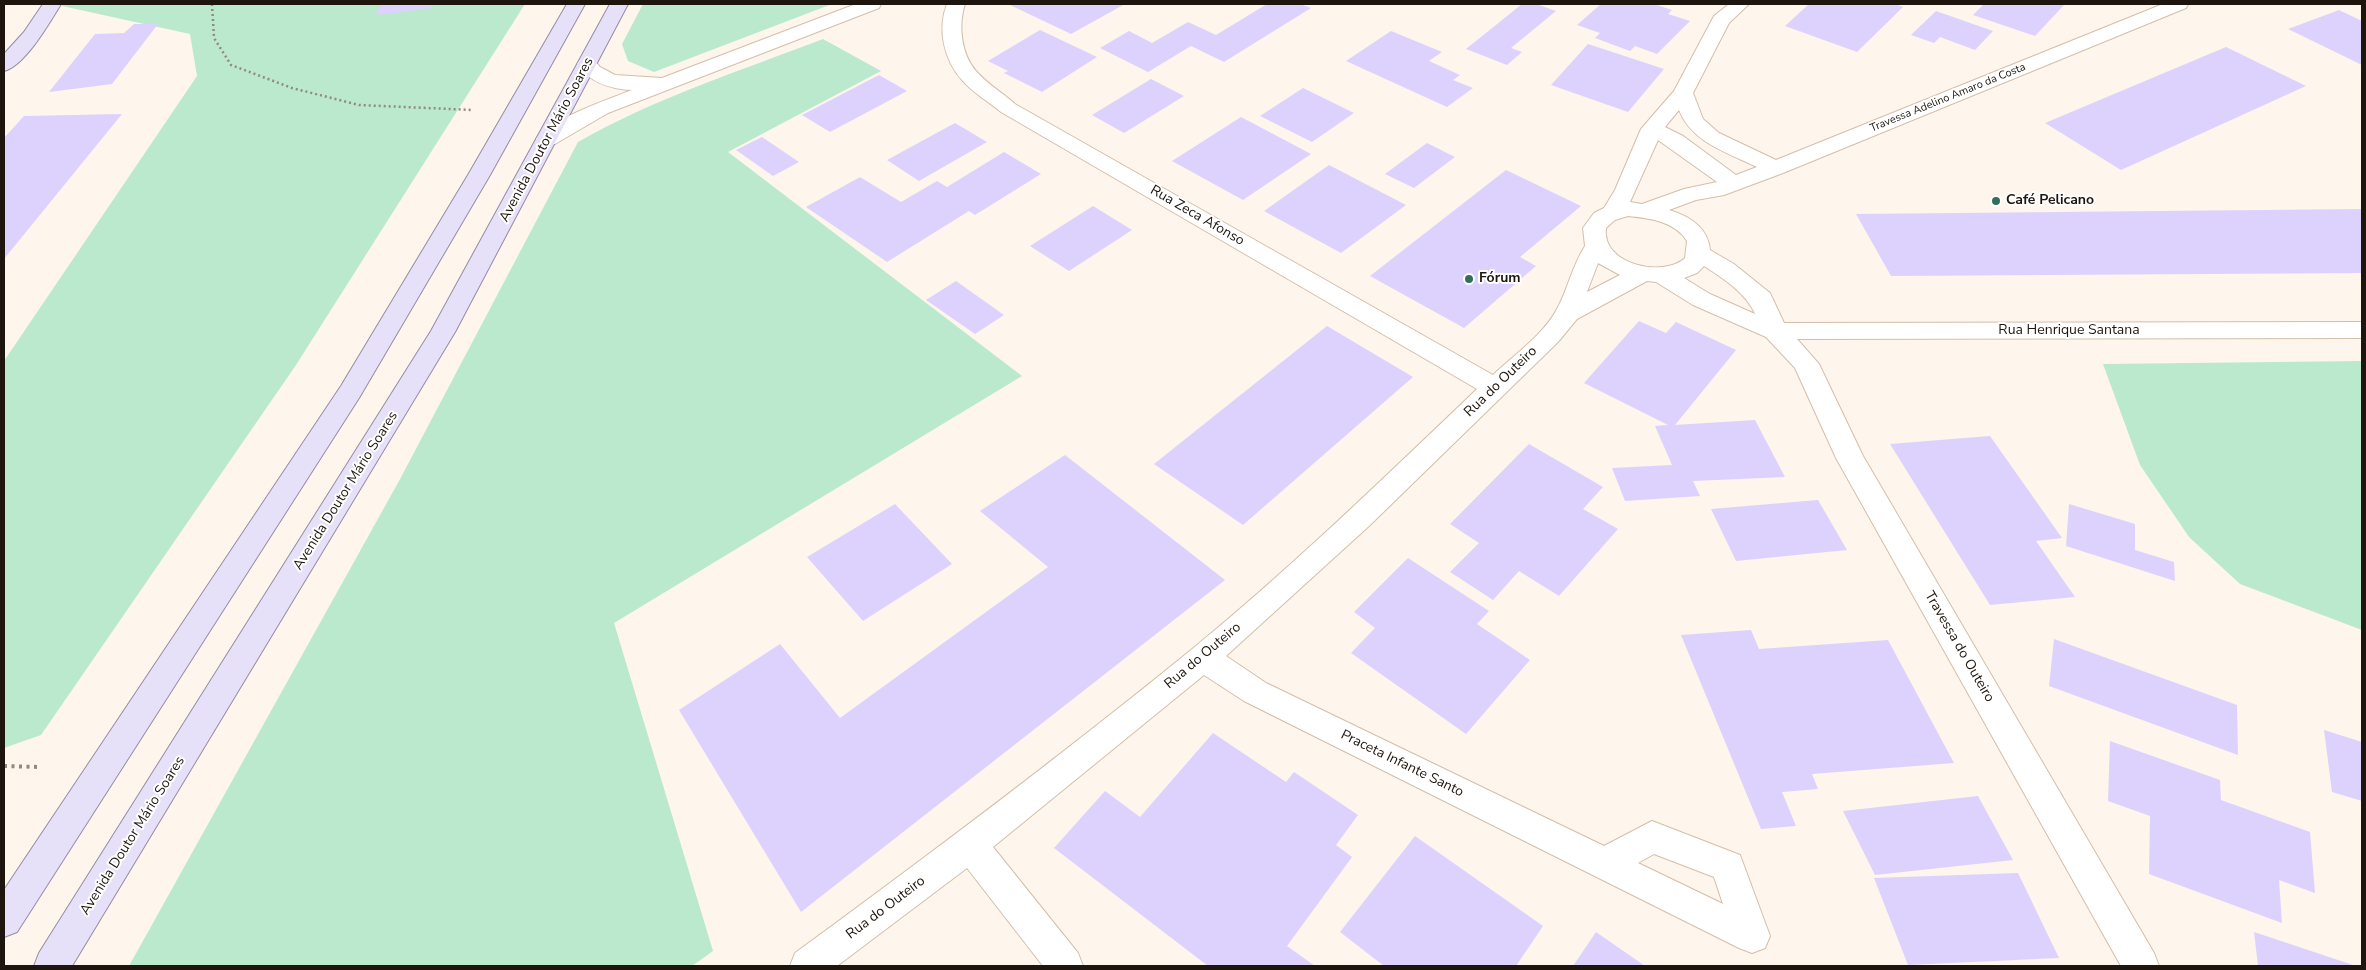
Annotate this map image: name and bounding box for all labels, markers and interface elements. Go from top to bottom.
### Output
street label: Avenida Doutor Mário Soares [496,55,598,225]
street label: Travessa Adelino Amaro da Costa [1868,61,2028,135]
street label: Rua Zeca Afonso [1147,182,1247,250]
place label: Café Pelicano [2006,193,2094,209]
marker: Café Pelicano [1990,195,2002,207]
place label: Fórum [1479,271,1521,287]
marker: Fórum [1463,273,1475,285]
street label: Rua Henrique Santana [1998,323,2140,339]
street label: Rua do Outeiro [1461,343,1541,421]
street label: Avenida Doutor Mário Soares [290,409,402,573]
street label: Travessa do Outeiro [1920,589,1998,705]
street label: Rua do Outeiro [1161,619,1245,693]
street label: Praceta Infante Santo [1338,727,1466,801]
street label: Avenida Doutor Mário Soares [77,754,189,918]
street label: Rua do Outeiro [843,873,929,943]

